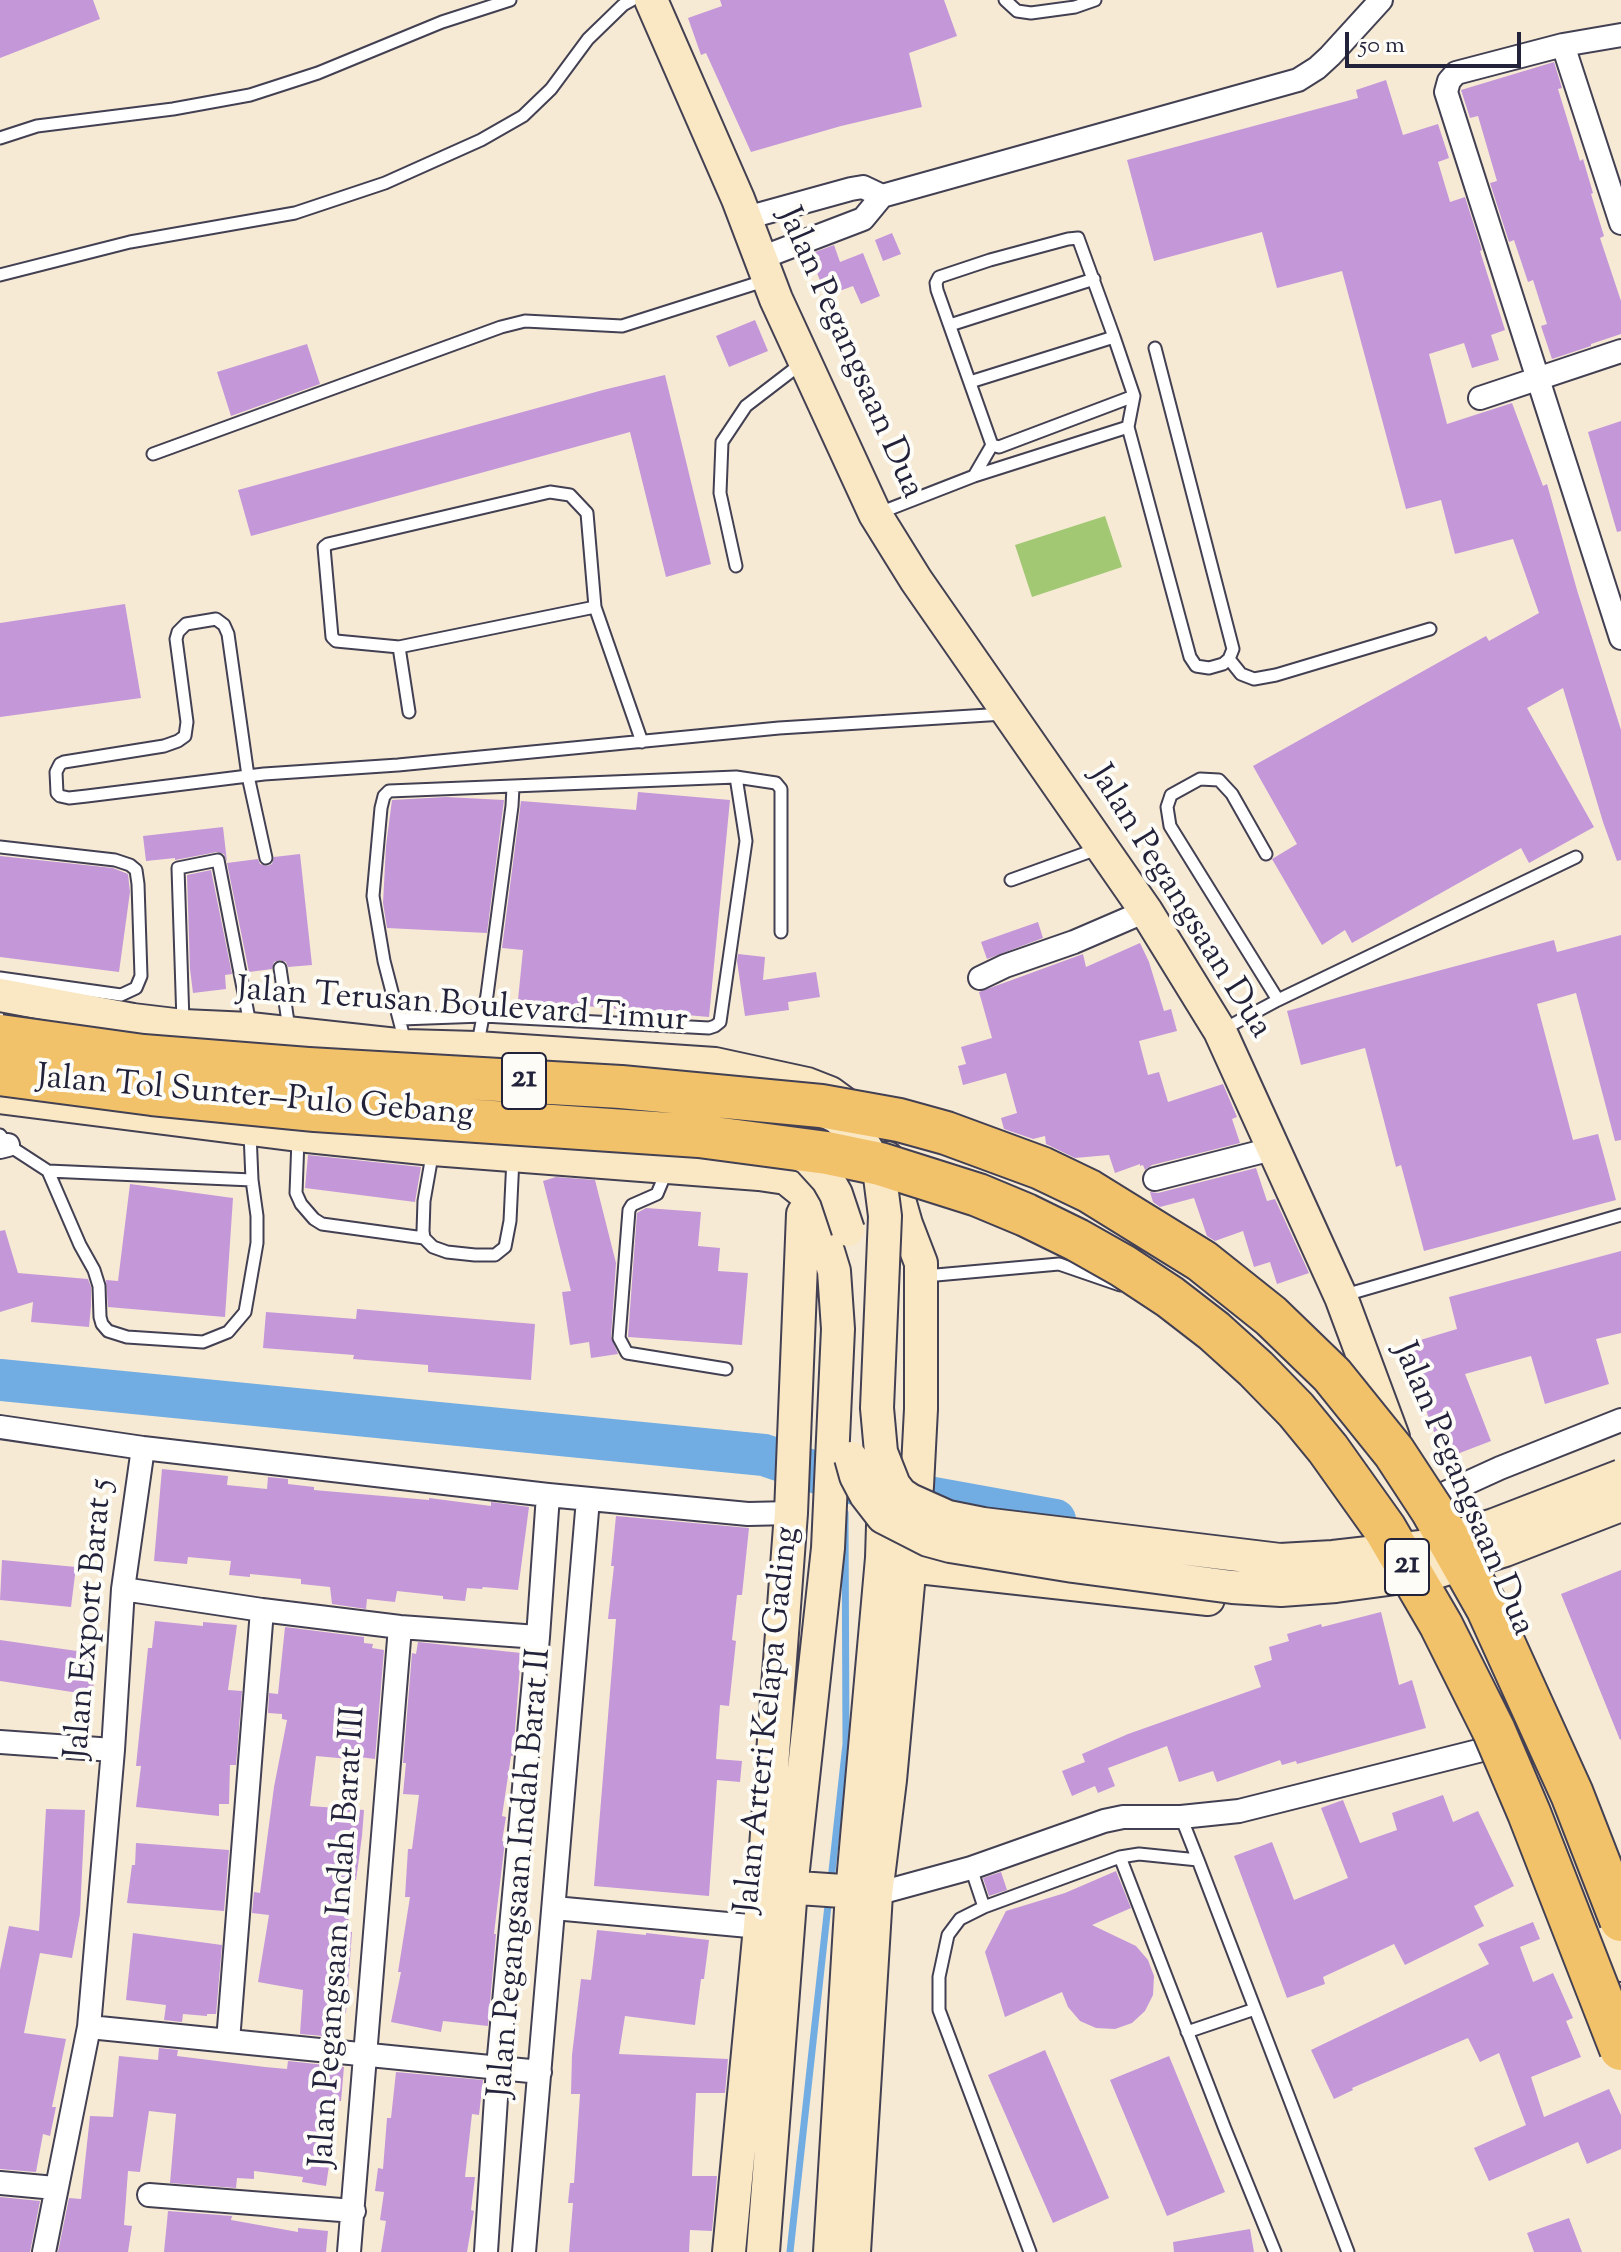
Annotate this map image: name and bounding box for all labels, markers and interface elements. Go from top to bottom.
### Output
scale bar [1349,16,1525,66]
text: 50 m [1359,29,1405,63]
street label: Jalan Pegangsaan Dua [765,202,931,506]
street label: Jalan Pegangsaan Dua [1077,759,1279,1047]
street label: Jalan Terusan Boulevard Timur [235,972,689,1044]
road number: 21 [502,1053,546,1109]
street label: Jalan Tol Sunter–Pulo Gebang [35,1060,475,1138]
street label: Jalan Pegangsaan Dua [1381,1337,1541,1643]
street label: Jalan Export Barat 5 [59,1477,125,1761]
street label: Jalan Arteri Kelapa Gading [729,1525,811,1915]
road number: 21 [1385,1539,1429,1595]
street label: Jalan Pegangsaan Indah Barat II [483,1647,563,2099]
street label: Jalan Pegangsaan Indah Barat III [305,1705,377,2169]

